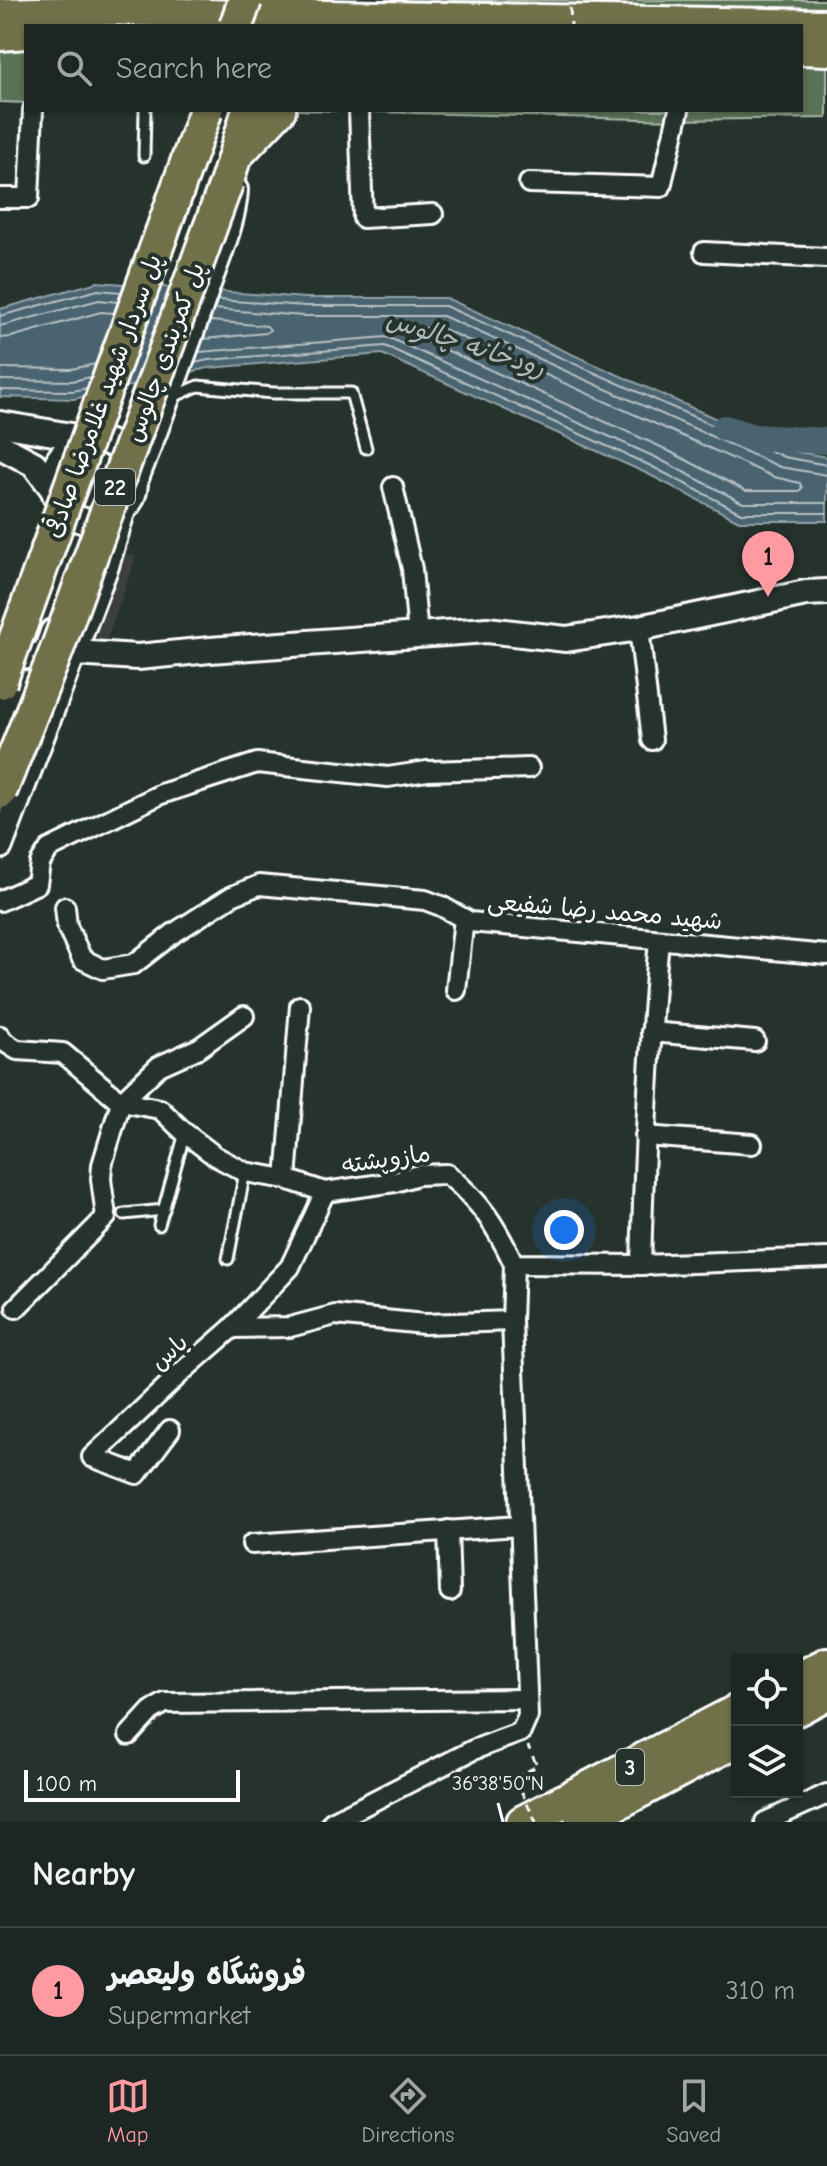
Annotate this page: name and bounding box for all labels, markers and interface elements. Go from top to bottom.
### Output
search box [24,24,803,112]
icon: search [52,46,96,90]
text: Search here [116,51,272,86]
street label: پل سردار شهید غلامرضا صادقی [38,250,168,542]
street label: پل کمربندی چالوس [120,259,212,446]
water label: رودخانه چالوس [382,304,549,385]
road number: 22 [95,469,135,505]
pin: 1 [742,531,794,597]
street label: شهید محمد رضا شفیعی [486,887,724,936]
street label: مازوپشته [340,1139,432,1180]
your location [544,1210,584,1250]
street label: یاس [145,1328,193,1376]
map controls [731,1654,803,1798]
button: locate [731,1654,803,1726]
button: layers [731,1726,803,1798]
road number: 3 [616,1749,644,1785]
scale bar [24,1766,240,1802]
text: 100 m [36,1771,97,1797]
text: 36°38'50"N [452,1772,544,1795]
text: Nearby [32,1854,135,1894]
text: فروشگاه ولیعصر [108,1957,306,1992]
text: 1 [53,1976,63,2006]
text: 310 m [726,1976,795,2006]
text: Supermarket [108,2001,251,2031]
tab: Map [106,2074,150,2148]
tab: Directions [362,2074,455,2148]
tab: Saved [666,2074,721,2148]

